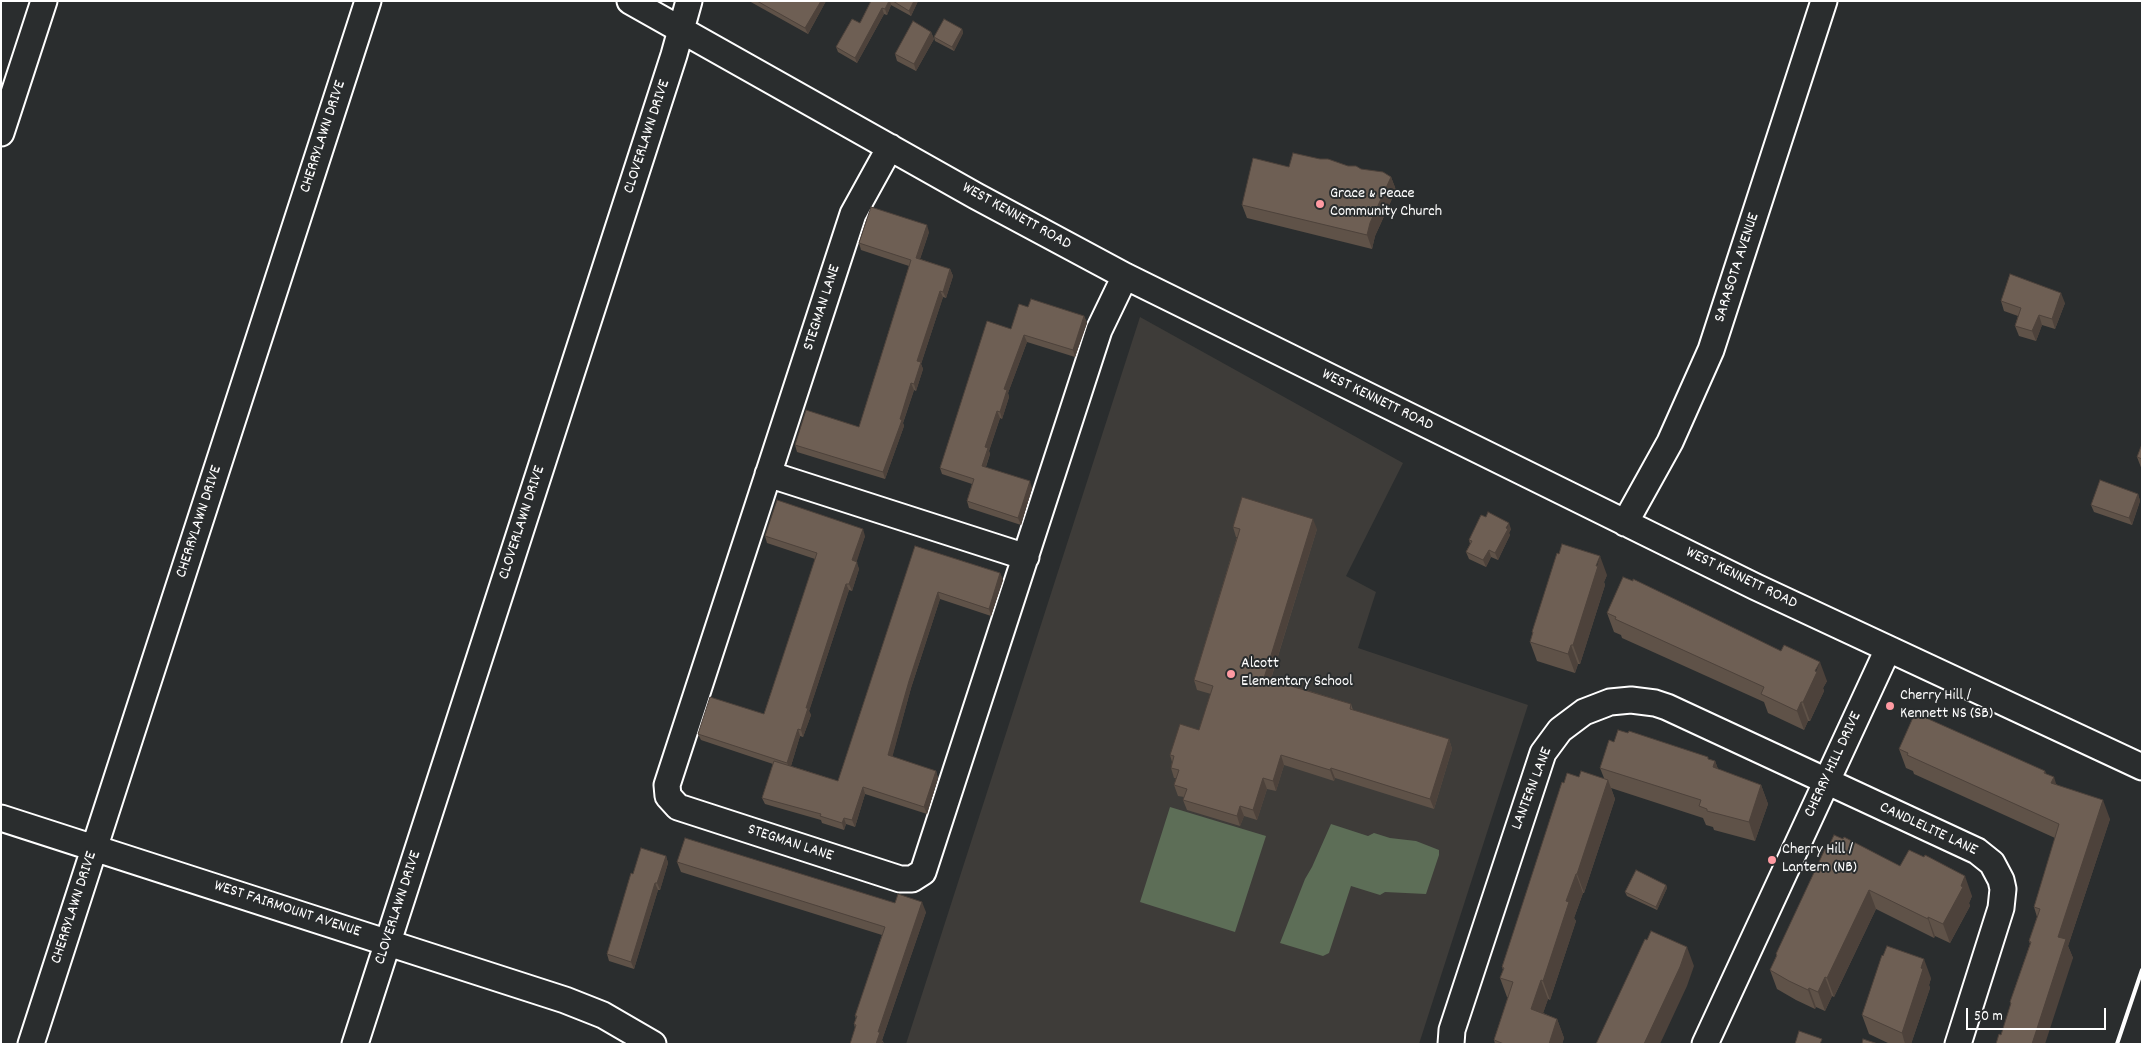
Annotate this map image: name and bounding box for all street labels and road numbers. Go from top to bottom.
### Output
street label: CHERRYLAWN DRIVE [297,78,351,196]
street label: CLOVERLAWN DRIVE [621,78,675,196]
street label: WEST KENNETT ROAD [958,179,1074,255]
street label: SARASOTA AVENUE [1711,211,1765,325]
street label: STEGMAN LANE [800,263,846,353]
street label: WEST KENNETT ROAD [1318,366,1436,436]
street label: CHERRYLAWN DRIVE [173,463,227,581]
street label: CLOVERLAWN DRIVE [496,464,550,582]
street label: WEST KENNETT ROAD [1682,544,1800,614]
street label: CHERRY HILL DRIVE [1801,709,1867,821]
street label: LANTERN LANE [1509,745,1557,833]
street label: CANDLELITE LANE [1876,799,1980,861]
street label: STEGMAN LANE [745,821,835,867]
street label: CHERRYLAWN DRIVE [48,849,102,967]
street label: CLOVERLAWN DRIVE [372,849,426,967]
street label: WEST FAIRMOUNT AVENUE [211,877,363,943]

